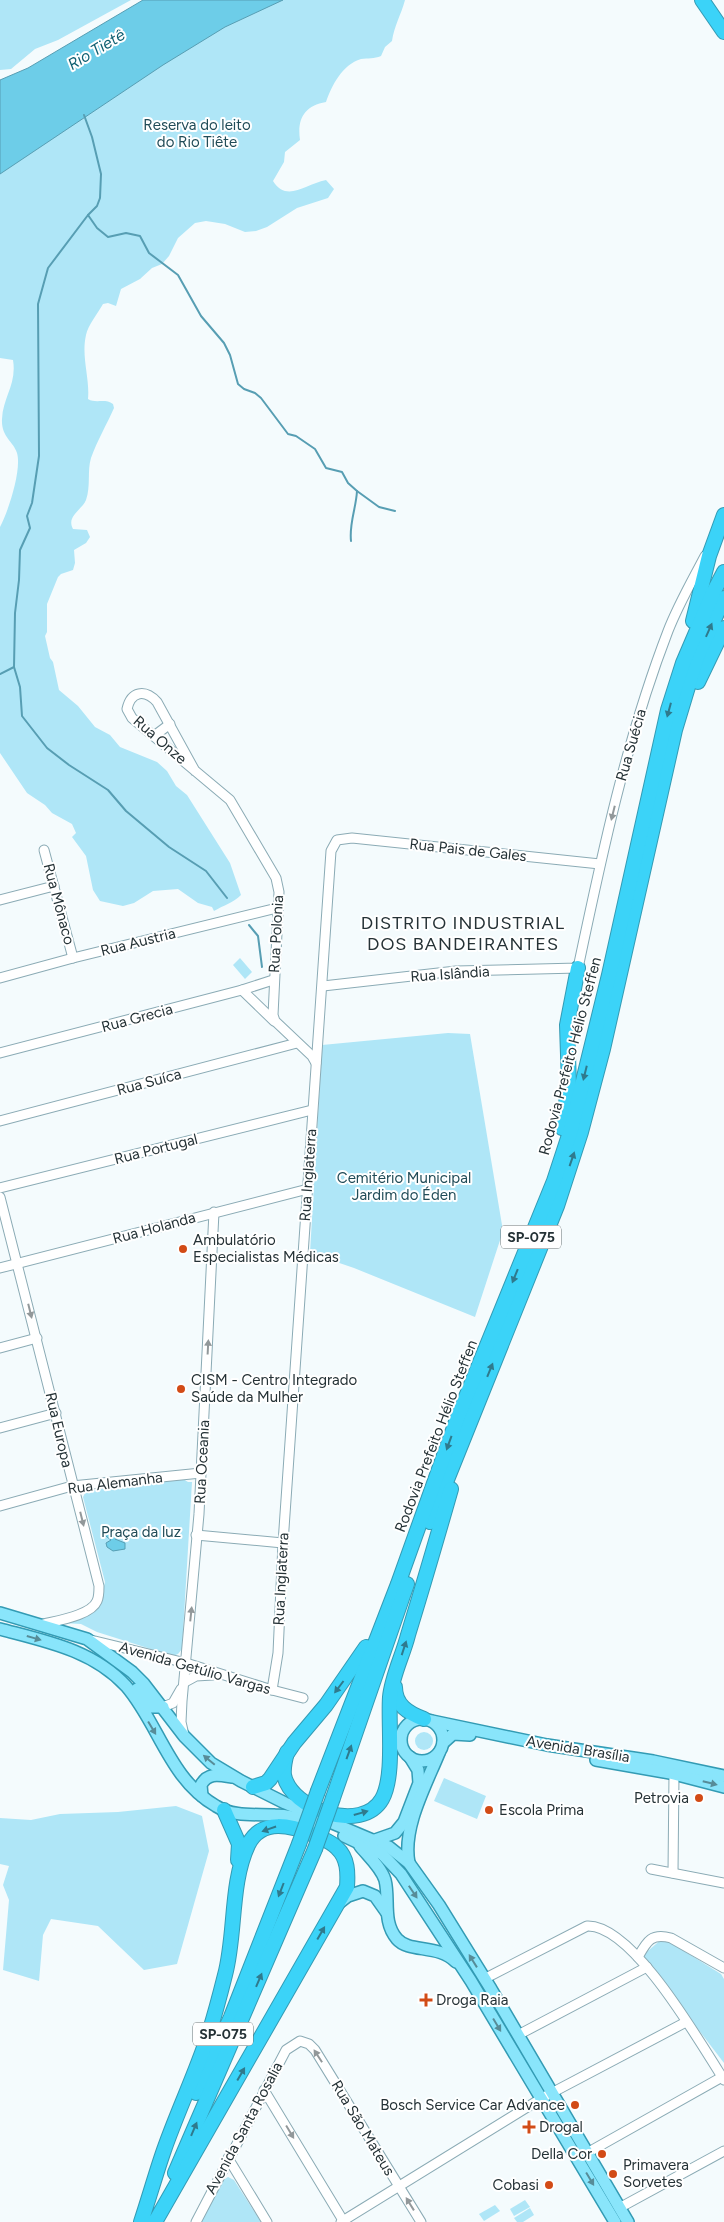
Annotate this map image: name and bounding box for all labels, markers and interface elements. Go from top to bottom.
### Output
water label: Rio Tietê [64,25,128,74]
park label: Reserva do leito do Rio Tiête [143,116,251,151]
one-way arrow [706,623,714,637]
one-way arrow [664,702,672,717]
street label: Rua Suécia [612,707,650,783]
street label: Rua Onze [130,712,190,768]
one-way arrow [609,805,617,820]
street label: Rua Pais de Gales [409,835,527,865]
street label: Rua Mônaco [40,861,79,947]
street label: Rua Polonia [265,895,287,973]
district label: DISTRITO INDUSTRIAL DOS BANDEIRANTES [361,912,565,955]
street label: Rua Austria [99,924,177,960]
street label: Rodovia Prefeito Hélio Steffen [535,955,605,1157]
street label: Rua Islândia [410,962,490,986]
street label: Rua Grecia [99,1000,175,1036]
street label: Rua Suíca [115,1065,183,1099]
one-way arrow [581,1066,589,1081]
street label: Rua Inglaterra [296,1128,320,1222]
street label: Rua Portugal [112,1130,200,1168]
one-way arrow [569,1152,577,1167]
park label: Cemitério Municipal Jardim do Éden [337,1169,471,1204]
street label: Rua Holanda [111,1208,197,1248]
road number: SP-075 [501,1226,561,1248]
place label: Ambulatório Especialistas Médicas [193,1231,339,1266]
marker: Ambulatório Especialistas Médicas [177,1243,189,1255]
one-way arrow [511,1269,519,1283]
one-way arrow [26,1303,34,1318]
street label: Rodovia Prefeito Hélio Steffen [391,1337,481,1535]
one-way arrow [204,1339,212,1355]
one-way arrow [486,1363,494,1377]
place label: CISM - Centro Integrado Saúde da Mulher [191,1371,358,1406]
marker: CISM - Centro Integrado Saúde da Mulher [175,1383,187,1395]
street label: Rua Europa [42,1391,76,1469]
street label: Rua Oceania [191,1419,213,1505]
one-way arrow [445,1436,453,1451]
street label: Rua Alemanha [66,1468,164,1498]
one-way arrow [78,1512,86,1527]
park label: Praça da luz [101,1523,181,1541]
street label: Rua Inglaterra [270,1532,292,1626]
one-way arrow [187,1606,195,1622]
one-way arrow [27,1635,42,1643]
street label: Avenida Getúlio Vargas [117,1638,273,1698]
one-way arrow [401,1640,409,1655]
one-way arrow [334,1680,345,1693]
one-way arrow [148,1721,157,1734]
street label: Avenida Brasília [525,1732,631,1766]
one-way arrow [346,1745,353,1760]
one-way arrow [203,1755,216,1766]
one-way arrow [703,1779,718,1787]
place label: Petrovia [634,1789,689,1807]
marker: Petrovia [693,1792,705,1804]
place label: Escola Prima [499,1801,584,1819]
marker: Escola Prima [483,1804,495,1816]
one-way arrow [354,1808,369,1816]
one-way arrow [261,1825,276,1833]
one-way arrow [277,1883,285,1897]
one-way arrow [408,1885,417,1898]
one-way arrow [317,1926,326,1939]
one-way arrow [468,1954,477,1967]
one-way arrow [255,1973,263,1987]
place label: Droga Raia [436,1991,508,2009]
marker: Droga Raia [420,1994,432,2006]
one-way arrow [493,2018,502,2031]
road number: SP-075 [193,2022,253,2046]
one-way arrow [314,2049,323,2062]
street label: Avenida Santa Rosalia [202,2059,286,2197]
one-way arrow [236,2067,245,2080]
street label: Rua São Mateus [328,2077,399,2179]
place label: Bosch Service Car Advance [380,2096,565,2114]
marker: Bosch Service Car Advance [569,2099,581,2111]
place label: Drogal [539,2118,583,2136]
marker: Drogal [523,2121,535,2133]
one-way arrow [190,2122,198,2136]
one-way arrow [285,2125,294,2138]
place label: Della Cor [531,2145,592,2163]
marker: Della Cor [596,2148,608,2160]
place label: Primavera Sorvetes [623,2156,689,2191]
marker: Primavera Sorvetes [607,2168,619,2180]
one-way arrow [585,2173,594,2186]
place label: Cobasi [493,2176,539,2194]
marker: Cobasi [543,2179,555,2191]
one-way arrow [405,2198,414,2211]

